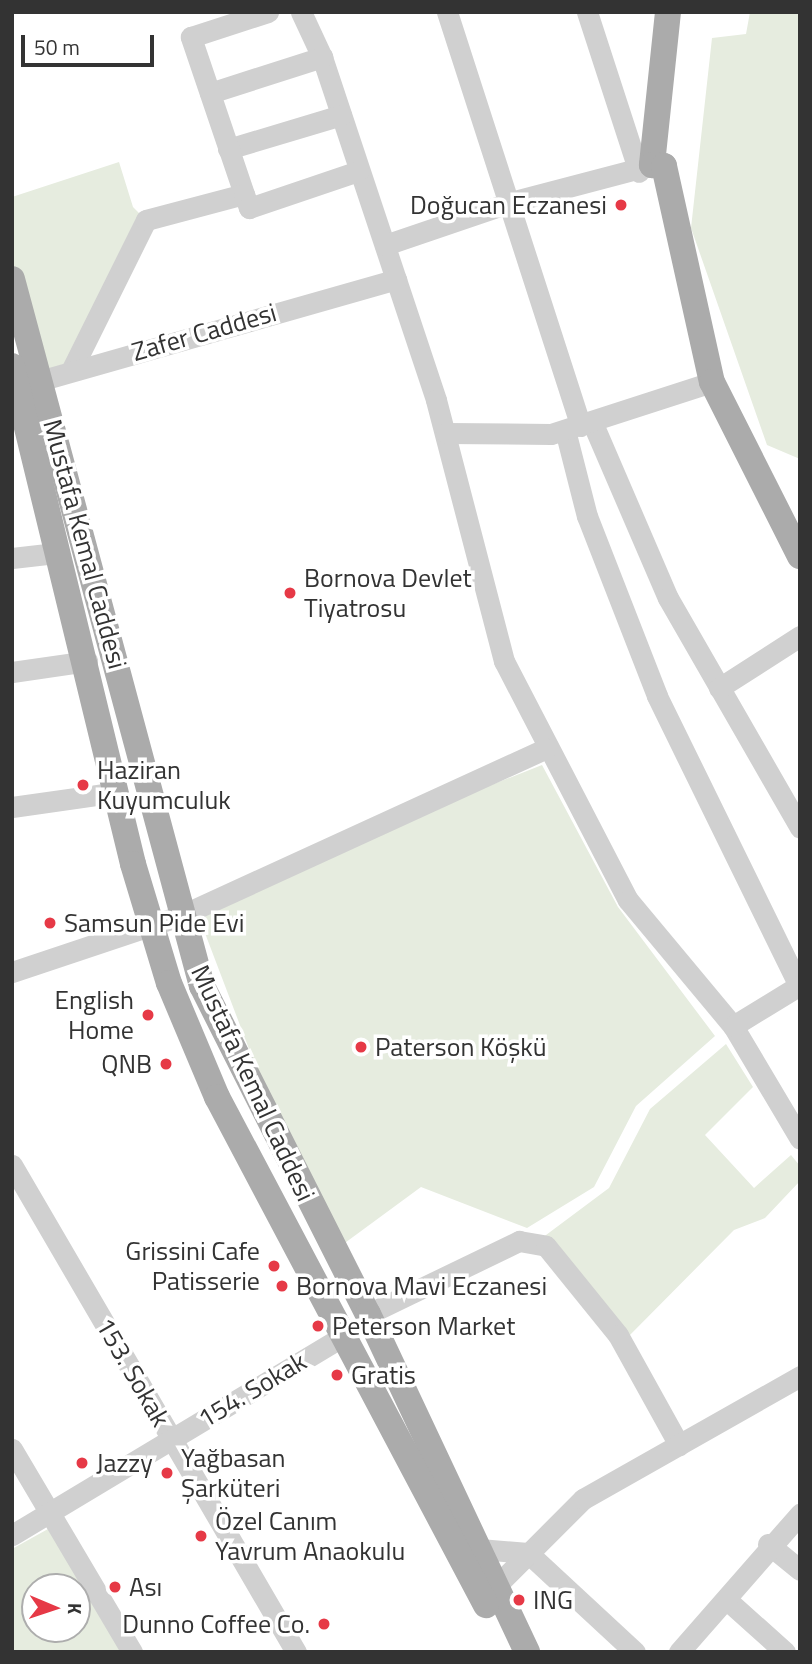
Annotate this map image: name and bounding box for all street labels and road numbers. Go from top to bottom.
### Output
street label: Zafer Caddesi [128,297,280,367]
street label: Mustafa Kemal Caddesi [37,416,133,672]
street label: Mustafa Kemal Caddesi [185,960,321,1206]
street label: 153. Sokak [89,1312,177,1432]
street label: 154. Sokak [192,1346,312,1434]

